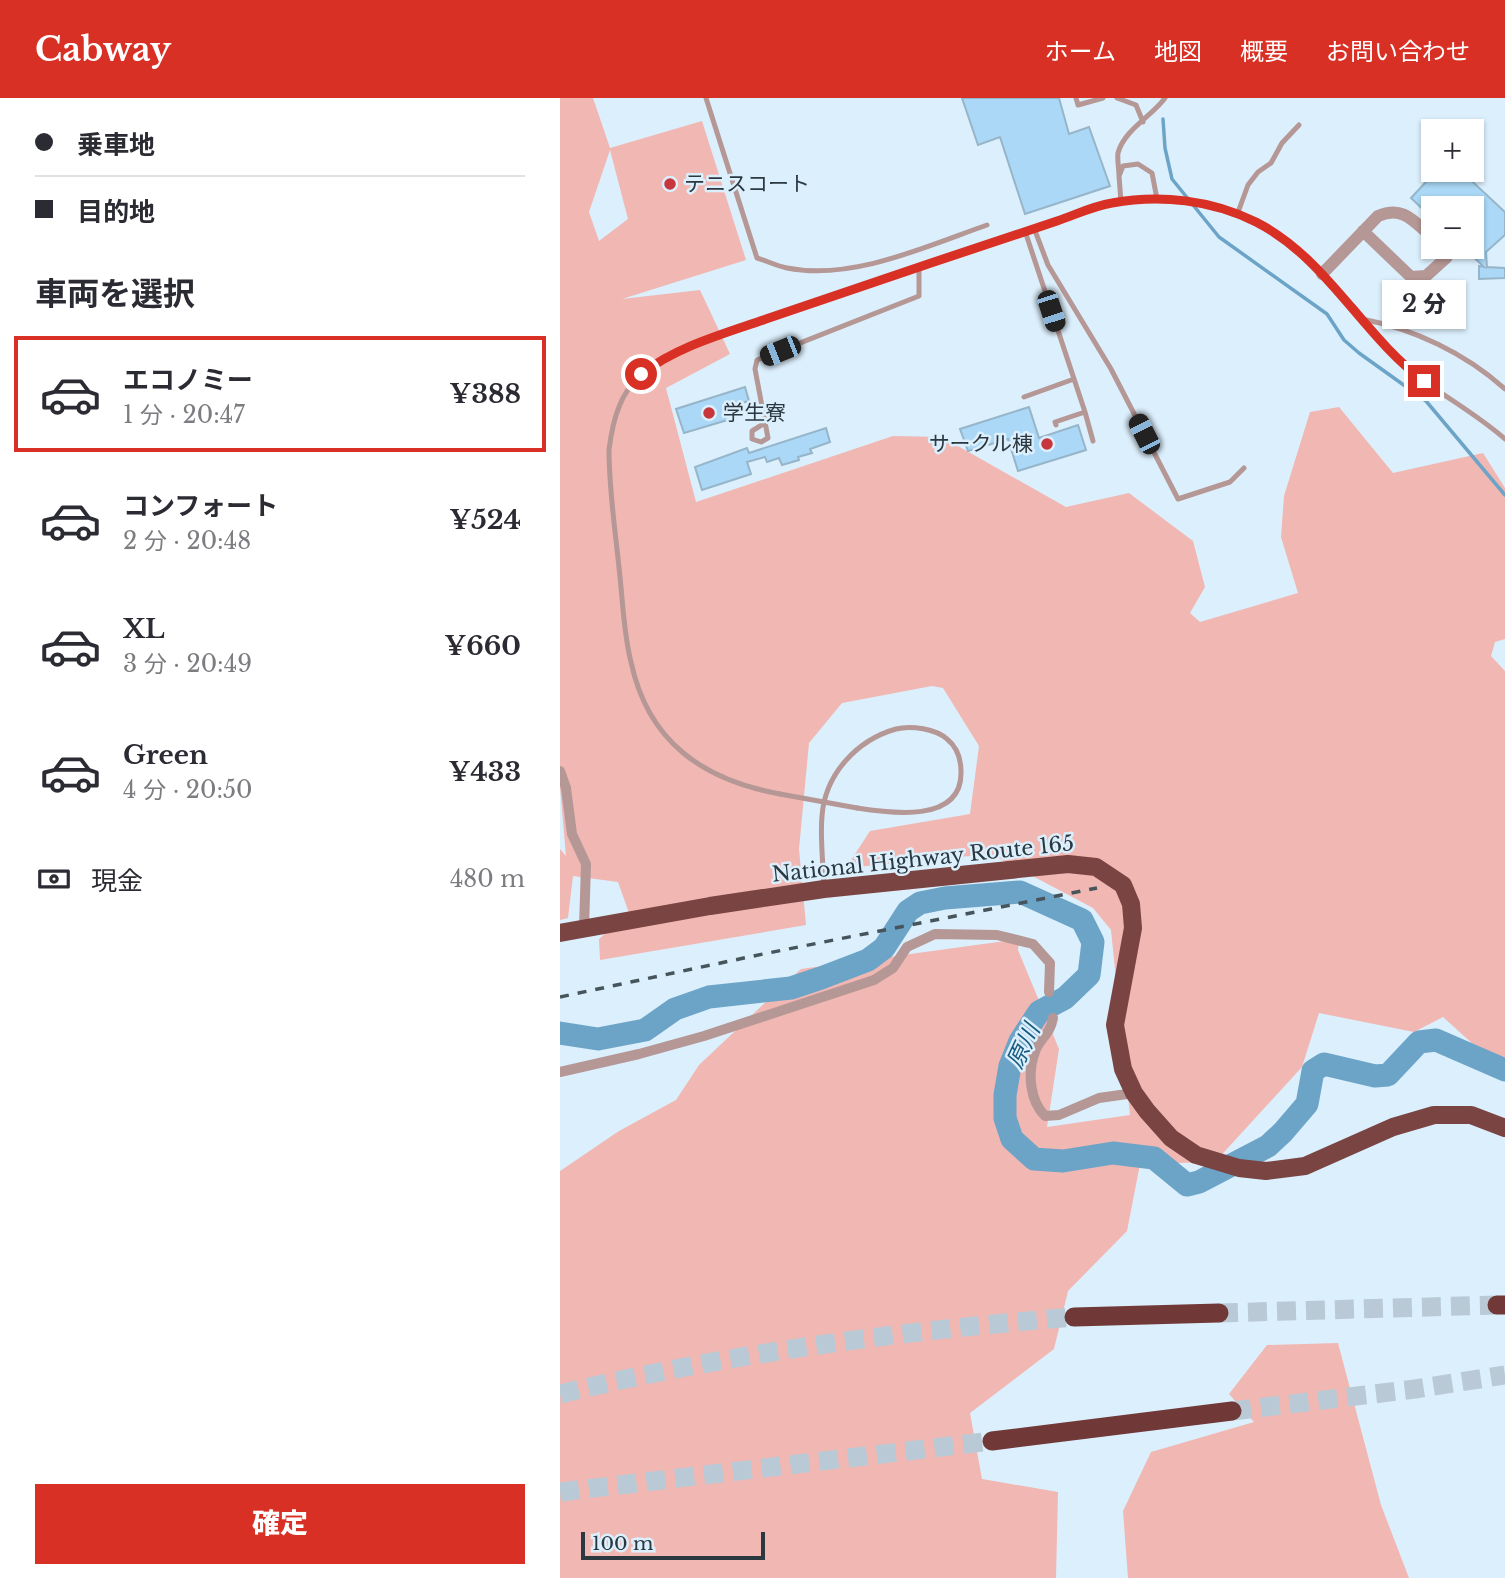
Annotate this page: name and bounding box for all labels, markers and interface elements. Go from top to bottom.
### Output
text: Cabway [35,29,171,70]
text: ホーム [1045,37,1116,66]
text: 地図 [1154,37,1202,66]
text: 概要 [1240,37,1288,66]
text: お問い合わせ [1326,37,1470,66]
map controls [1421,119,1484,259]
button: + [1421,119,1484,182]
text: 乗車地 [77,129,155,161]
place label: テニスコート [684,171,810,197]
marker: テニスコート [662,176,678,192]
text: 目的地 [77,196,155,228]
button: − [1421,196,1484,259]
text: 車両を選択 [35,274,195,314]
callout: 2 分 [1382,280,1466,328]
car [1035,288,1068,334]
text: 2 分 [1402,290,1446,318]
car [757,333,804,369]
route start [625,358,657,390]
icon: car [39,363,102,426]
text: エコノミー [123,364,253,396]
route end [1408,365,1440,397]
text: ¥388 [449,378,521,410]
place label: 学生寮 [723,400,786,426]
text: 1 分 · 20:47 [123,401,245,429]
marker: 学生寮 [701,405,717,421]
car [1126,411,1163,457]
place label: サークル棟 [929,431,1033,457]
marker: サークル棟 [1039,436,1055,452]
icon: car [39,489,102,552]
text: コンフォート [123,490,278,522]
text: ¥524 [449,504,521,536]
text: 2 分 · 20:48 [123,527,251,555]
text: XL [123,613,165,645]
icon: car [39,615,102,678]
text: ¥660 [444,630,521,662]
text: 3 分 · 20:49 [123,650,252,678]
text: Green [123,739,208,771]
icon: car [39,741,102,804]
text: ¥433 [448,756,521,788]
text: 4 分 · 20:50 [123,776,252,804]
street label: National Highway Route 165 [771,830,1075,888]
icon: cash [35,860,73,898]
text: 現金 [91,865,143,897]
text: 480 m [450,865,525,893]
water label: 原川 [1001,1017,1047,1073]
button: 確定 [35,1484,525,1564]
scale bar [581,1529,765,1561]
text: 100 m [592,1532,653,1555]

